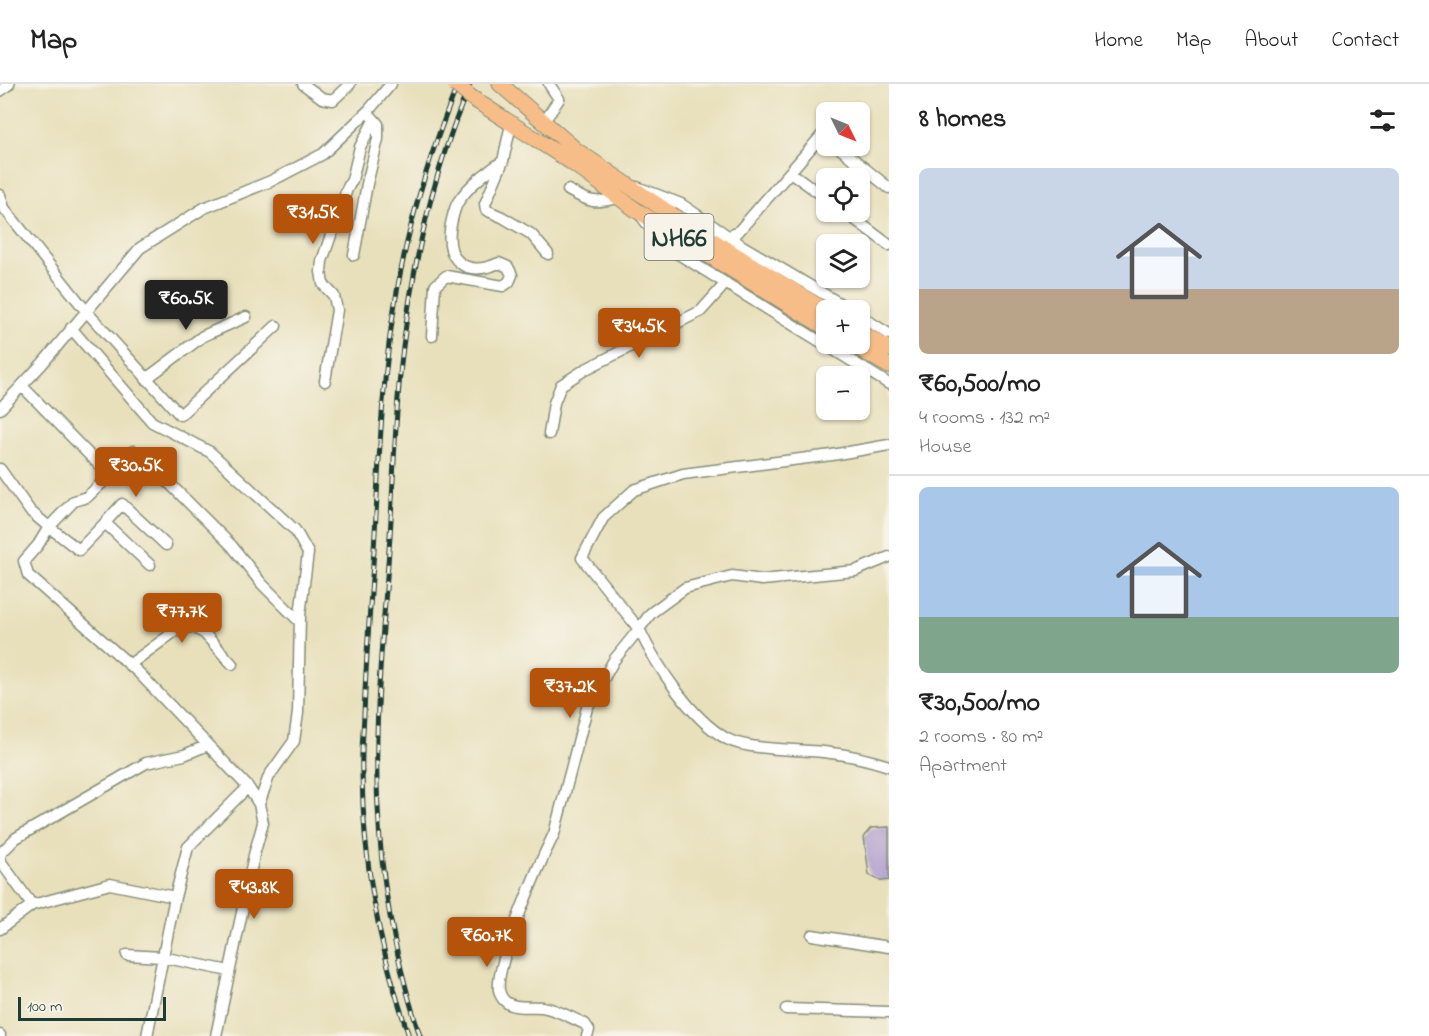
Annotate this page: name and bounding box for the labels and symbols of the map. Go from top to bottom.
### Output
north arrow [816,102,870,156]
pin: ₹31.5K [264,194,362,245]
road number: NH66 [644,214,714,260]
pin: ₹60.5K [137,280,235,331]
pin: ₹34.5K [590,308,688,359]
pin: ₹30.5K [87,447,185,498]
pin: ₹77.7K [133,593,231,644]
pin: ₹37.2K [521,668,619,719]
pin: ₹43.8K [205,869,303,920]
pin: ₹60.7K [438,917,536,968]
scale bar [18,994,166,1022]

